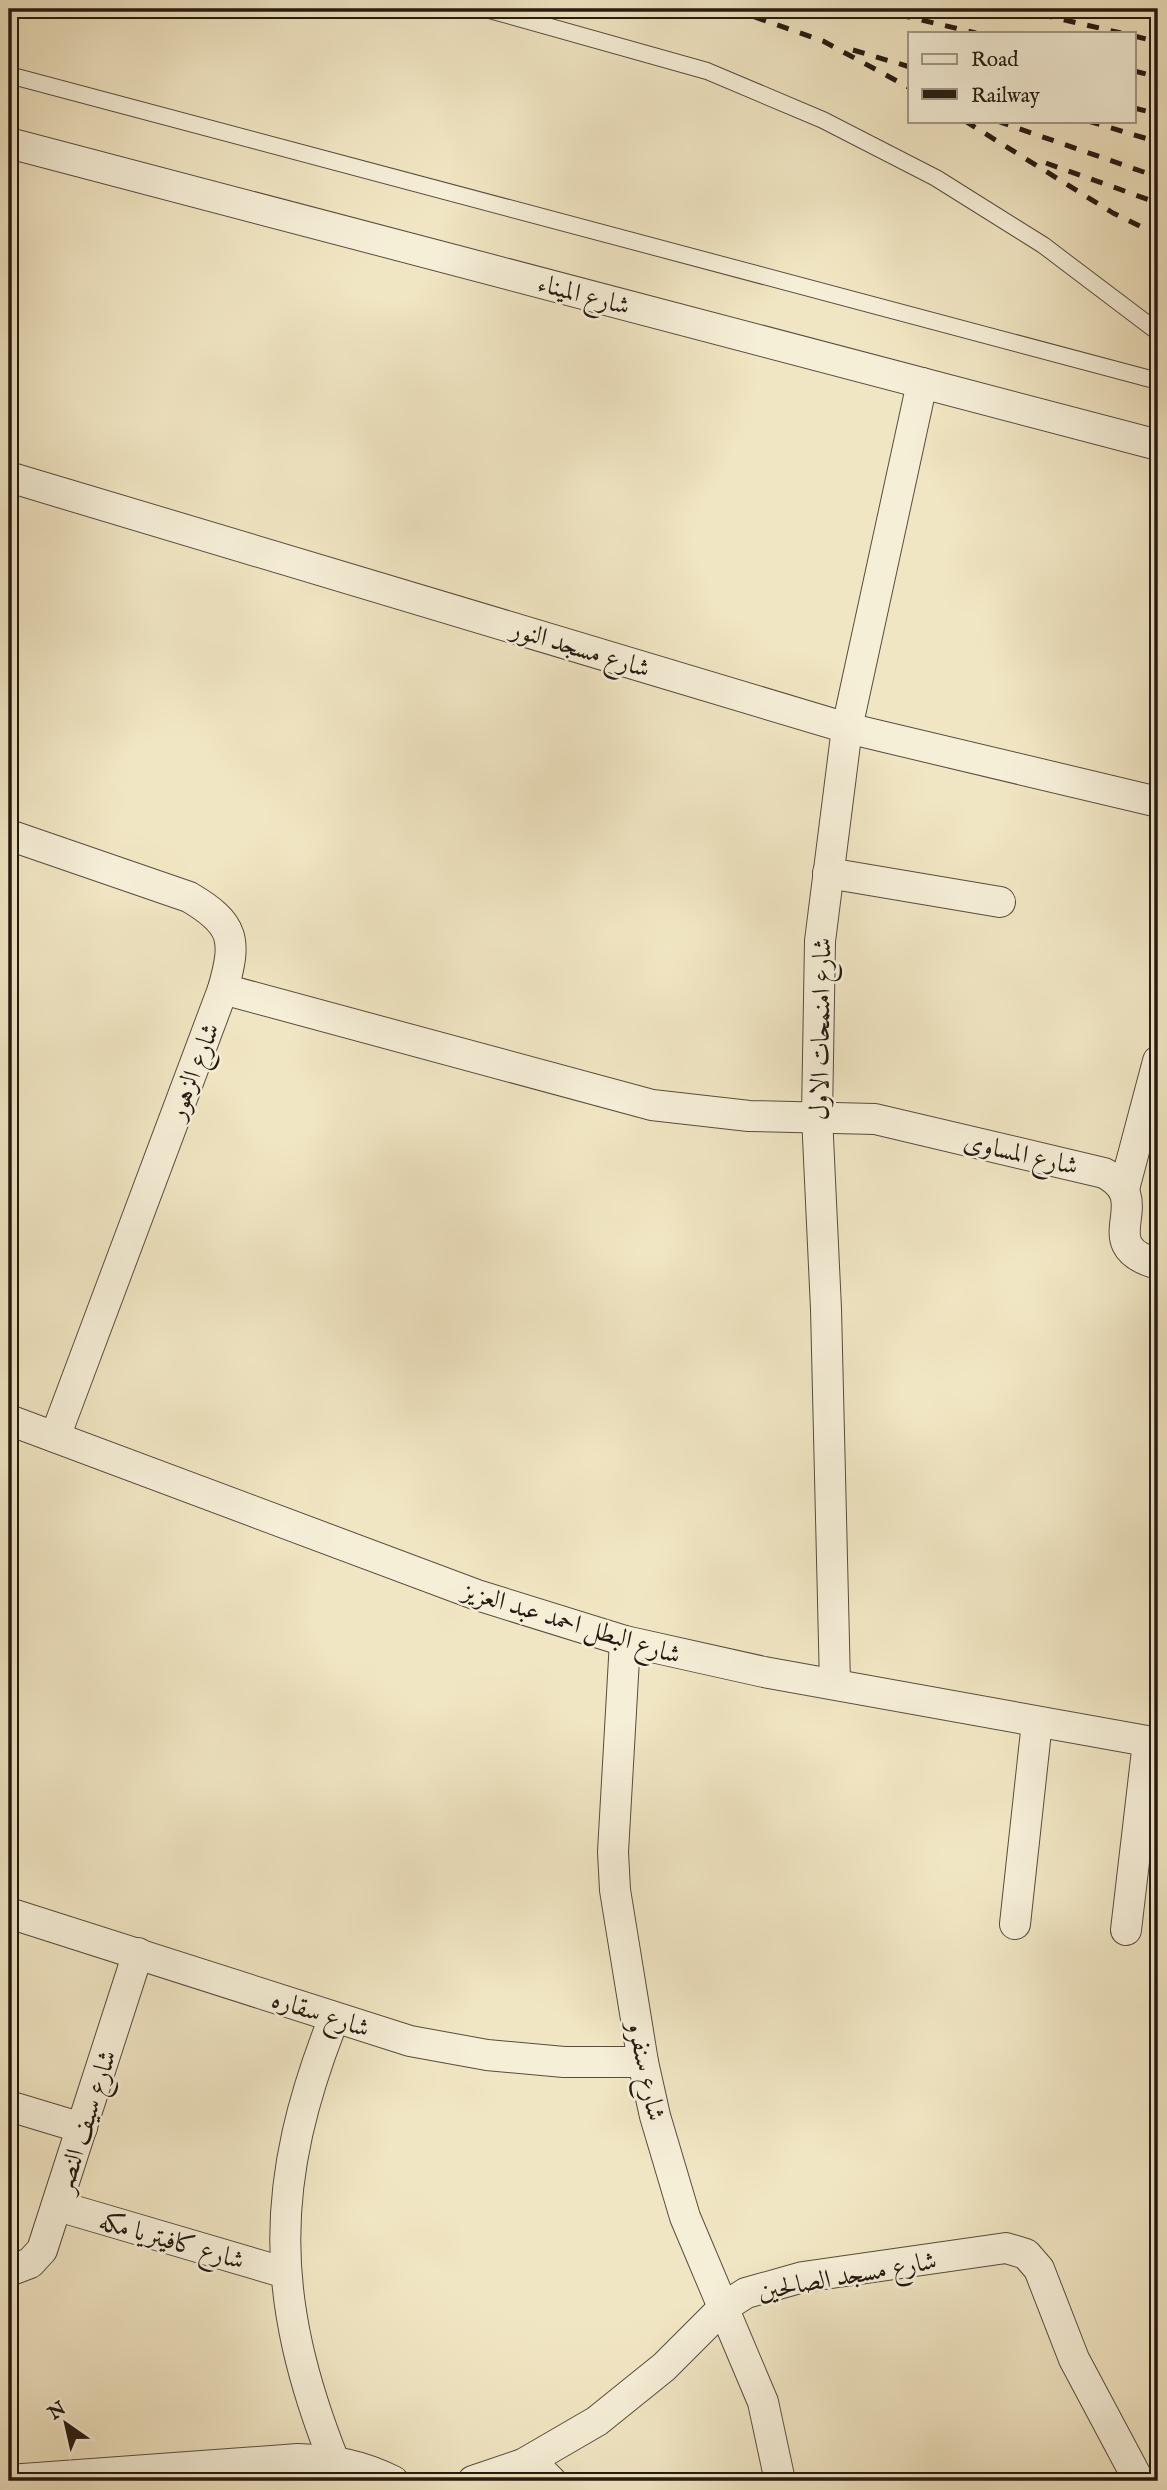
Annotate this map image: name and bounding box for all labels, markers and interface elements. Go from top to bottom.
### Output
legend [908,32,1136,122]
text: Road [971,47,1019,74]
text: Railway [971,83,1041,110]
street label: شارع الميناء [533,267,633,327]
street label: شارع مسجد النور [503,612,654,690]
street label: شارع امنمحات الاول [803,937,844,1121]
street label: شارع الزهور [160,1019,232,1129]
street label: شارع المساوى [959,1125,1081,1188]
street label: شارع البطل احمد عبد العزيز [454,1574,685,1676]
street label: شارع سقاره [266,1983,374,2050]
street label: شارع سنفرو [614,2016,672,2125]
street label: شارع سيف النصر [47,2046,129,2201]
street label: شارع كافيتريا مكه [94,2205,248,2282]
street label: شارع مسجد الصالحين [755,2245,940,2312]
north arrow [32,2388,102,2458]
text: N [43,2397,72,2427]

